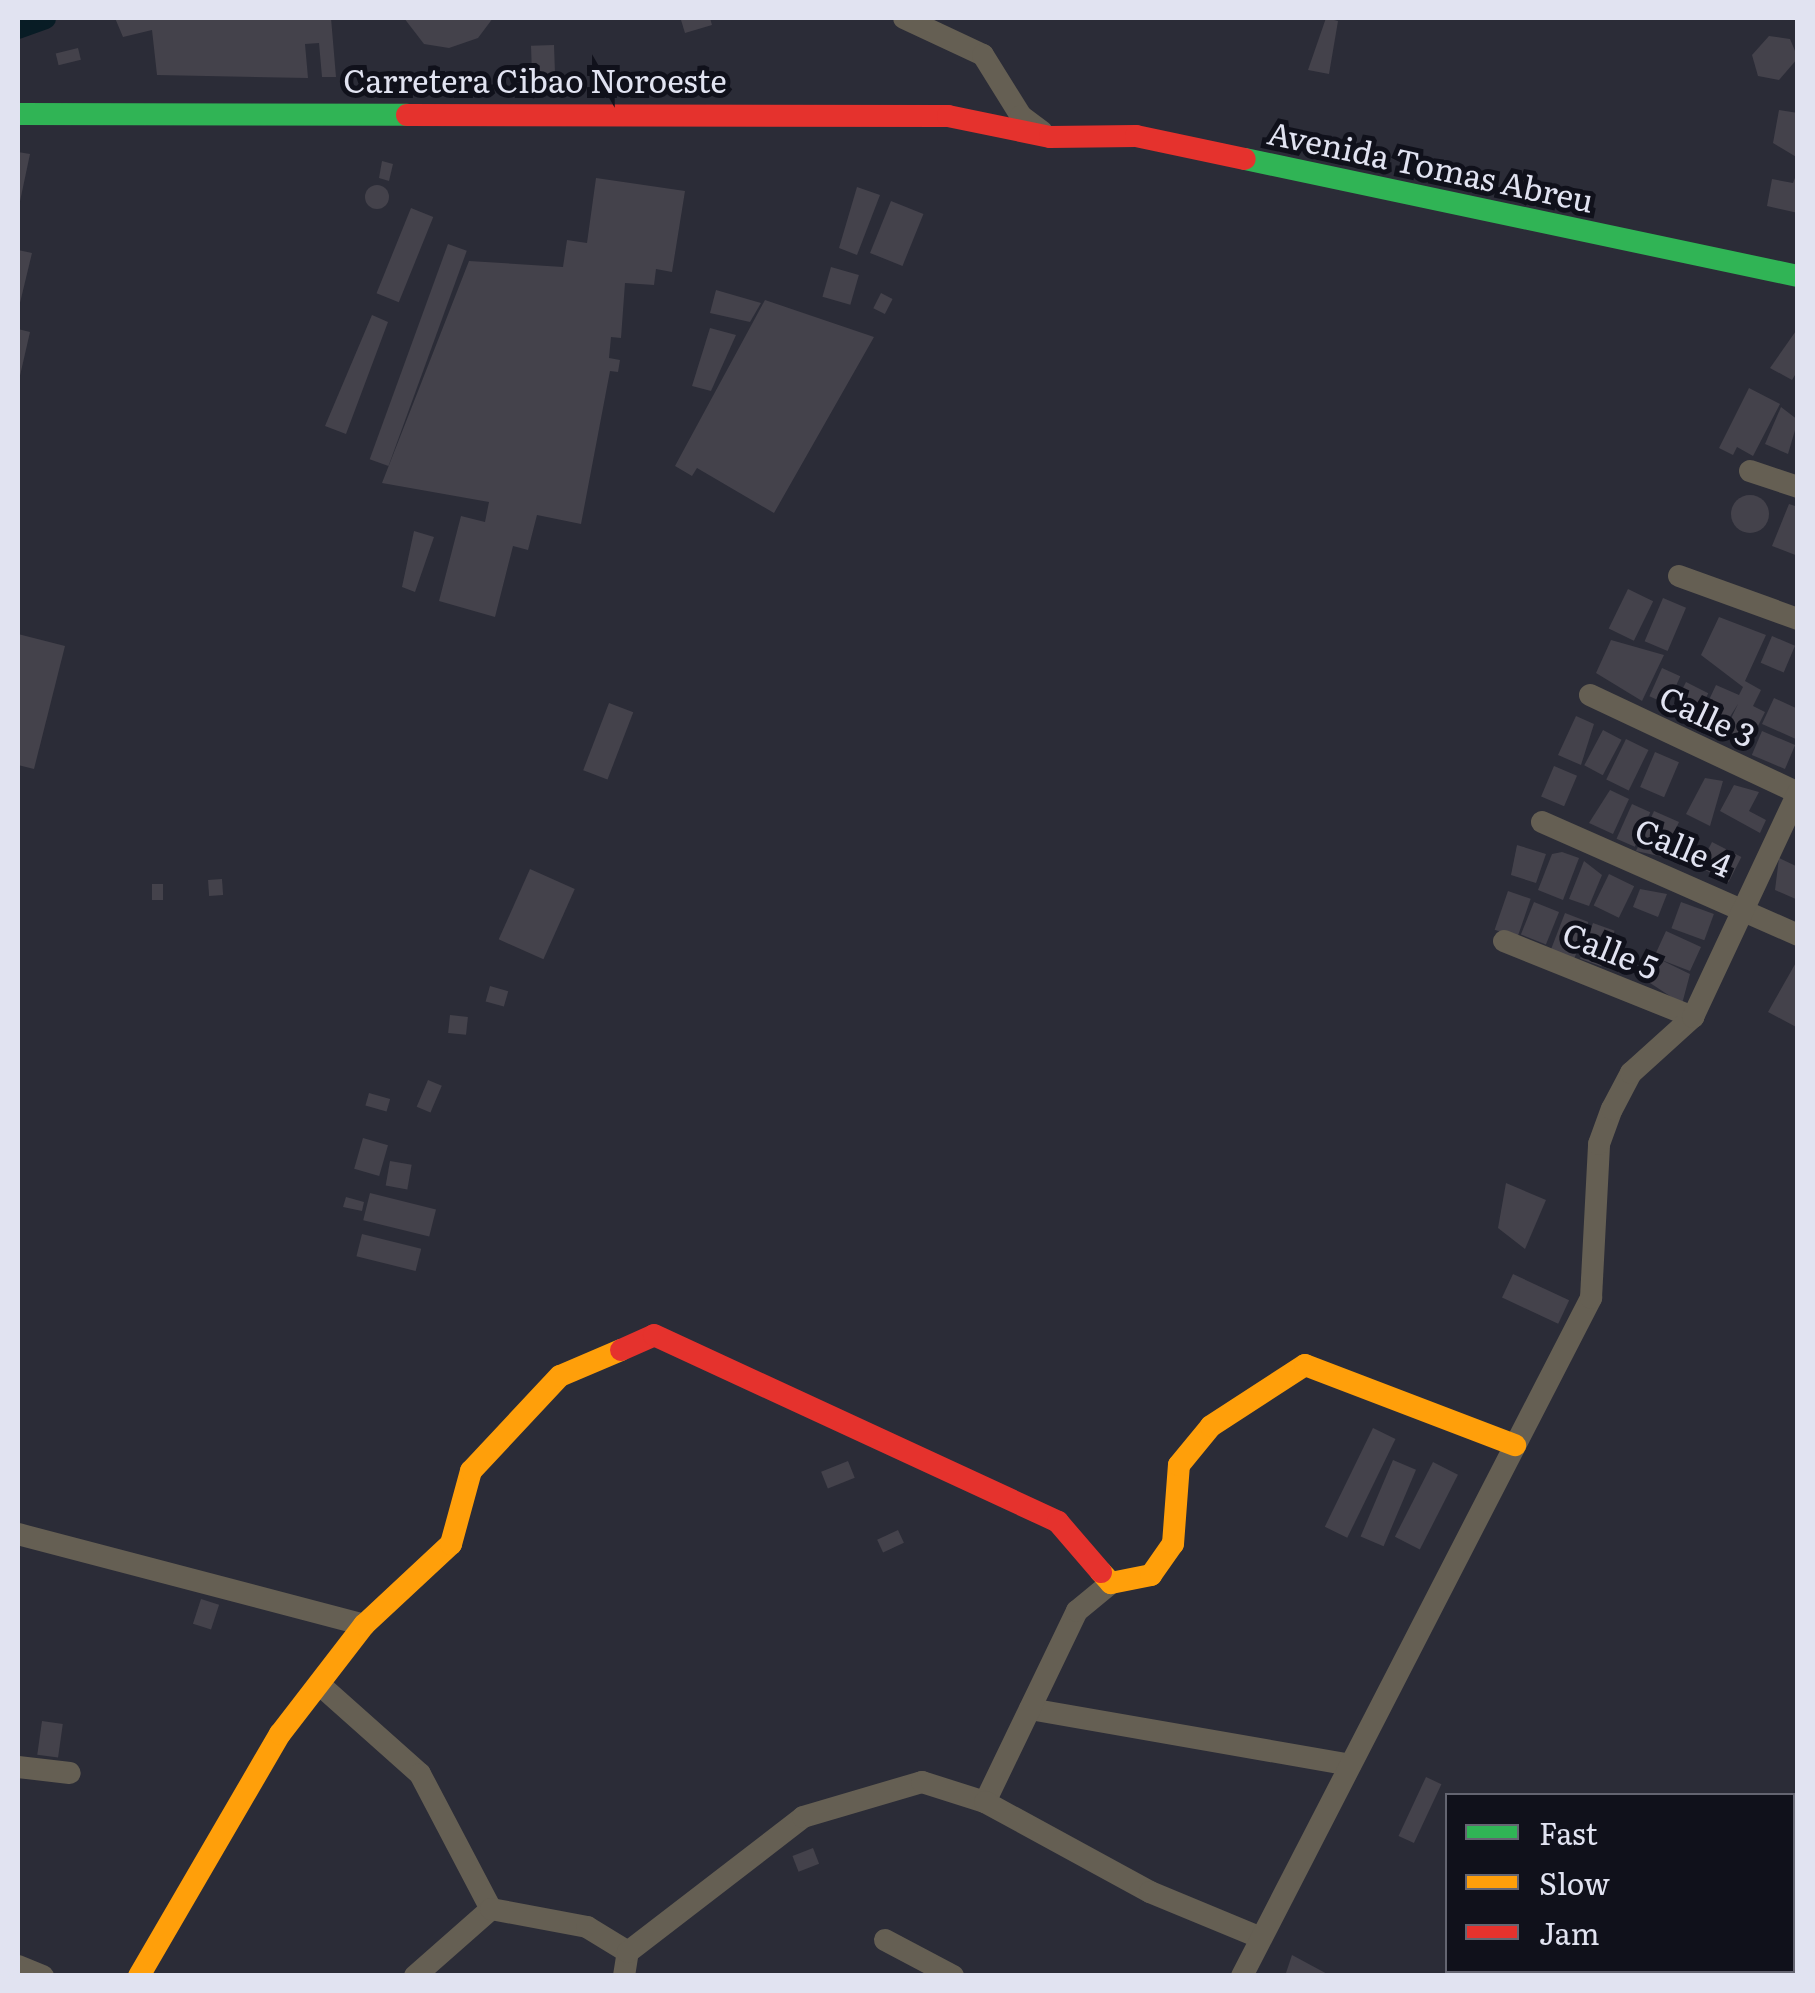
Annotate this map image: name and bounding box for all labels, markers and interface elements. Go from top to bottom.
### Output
street label: Carretera Cibao Noroeste [343,60,727,98]
street label: Avenida Tomas Abreu [1264,112,1598,218]
street label: Calle 3 [1654,676,1762,754]
street label: Calle 4 [1630,809,1738,883]
street label: Calle 5 [1558,913,1664,985]
legend [1445,1793,1795,1973]
text: Fast [1539,1810,1598,1854]
text: Slow [1539,1860,1610,1904]
text: Jam [1539,1910,1599,1954]

